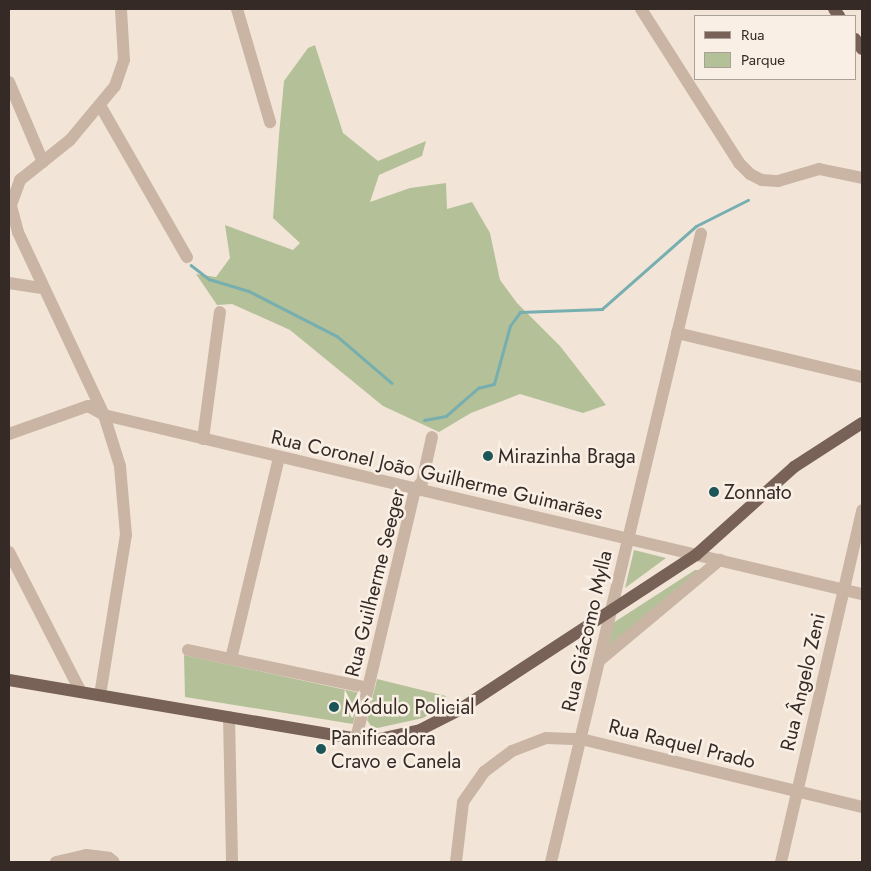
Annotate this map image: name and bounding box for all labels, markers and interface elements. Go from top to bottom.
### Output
legend [694,15,856,80]
text: Rua [741,24,765,46]
text: Parque [741,49,785,71]
street label: Rua Coronel João Guilherme Guimarães [269,425,605,525]
place label: Mirazinha Braga [498,444,636,468]
marker: Mirazinha Braga [482,450,494,462]
place label: Zonnato [724,480,792,504]
marker: Zonnato [708,486,720,498]
street label: Rua Guilherme Seeger [340,487,410,679]
street label: Rua Giácomo Mylla [557,548,617,714]
street label: Rua Ângelo Zeni [776,611,830,753]
place label: Módulo Policial [344,695,475,719]
marker: Módulo Policial [328,701,340,713]
street label: Rua Raquel Prado [606,714,758,774]
place label: Panificadora Cravo e Canela [331,726,461,773]
marker: Panificadora Cravo e Canela [315,743,327,755]

